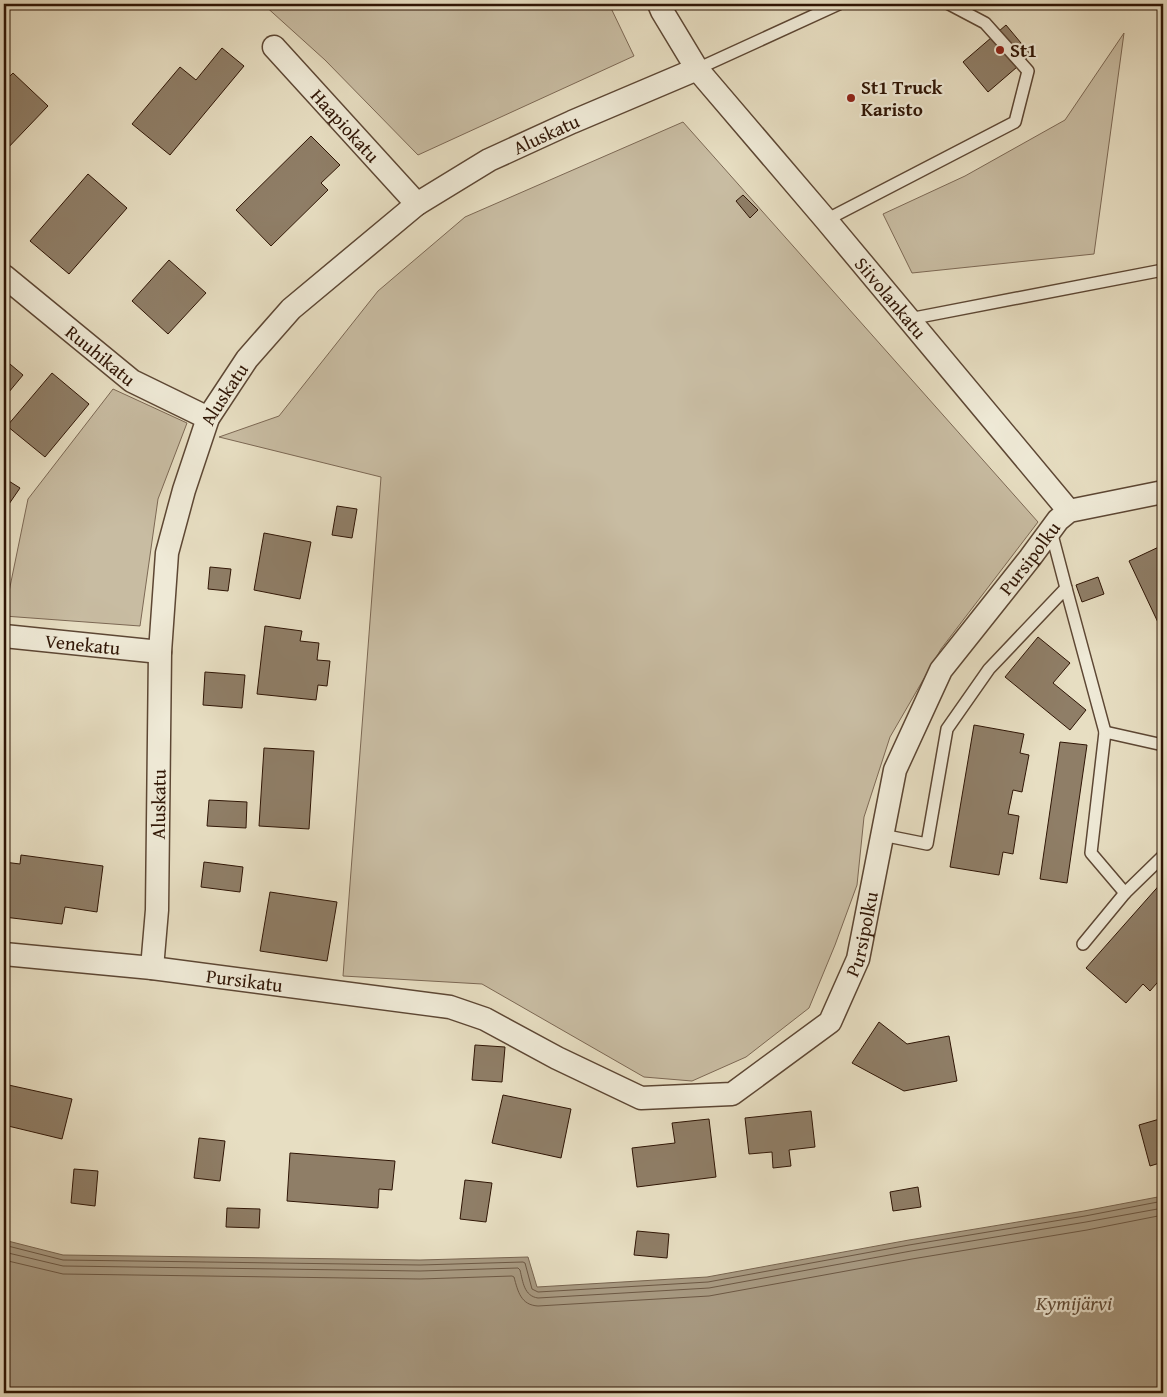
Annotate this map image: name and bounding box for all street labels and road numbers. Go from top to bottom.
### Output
street label: Haapiokatu [304,82,387,169]
street label: Aluskatu [508,106,584,161]
street label: Siivolankatu [848,250,934,345]
street label: Ruuhikatu [60,318,142,393]
street label: Aluskatu [193,357,255,429]
street label: Pursipolku [992,515,1067,601]
street label: Venekatu [44,626,122,662]
street label: Aluskatu [144,768,173,840]
street label: Pursipolku [838,888,885,981]
street label: Pursikatu [205,961,285,999]

